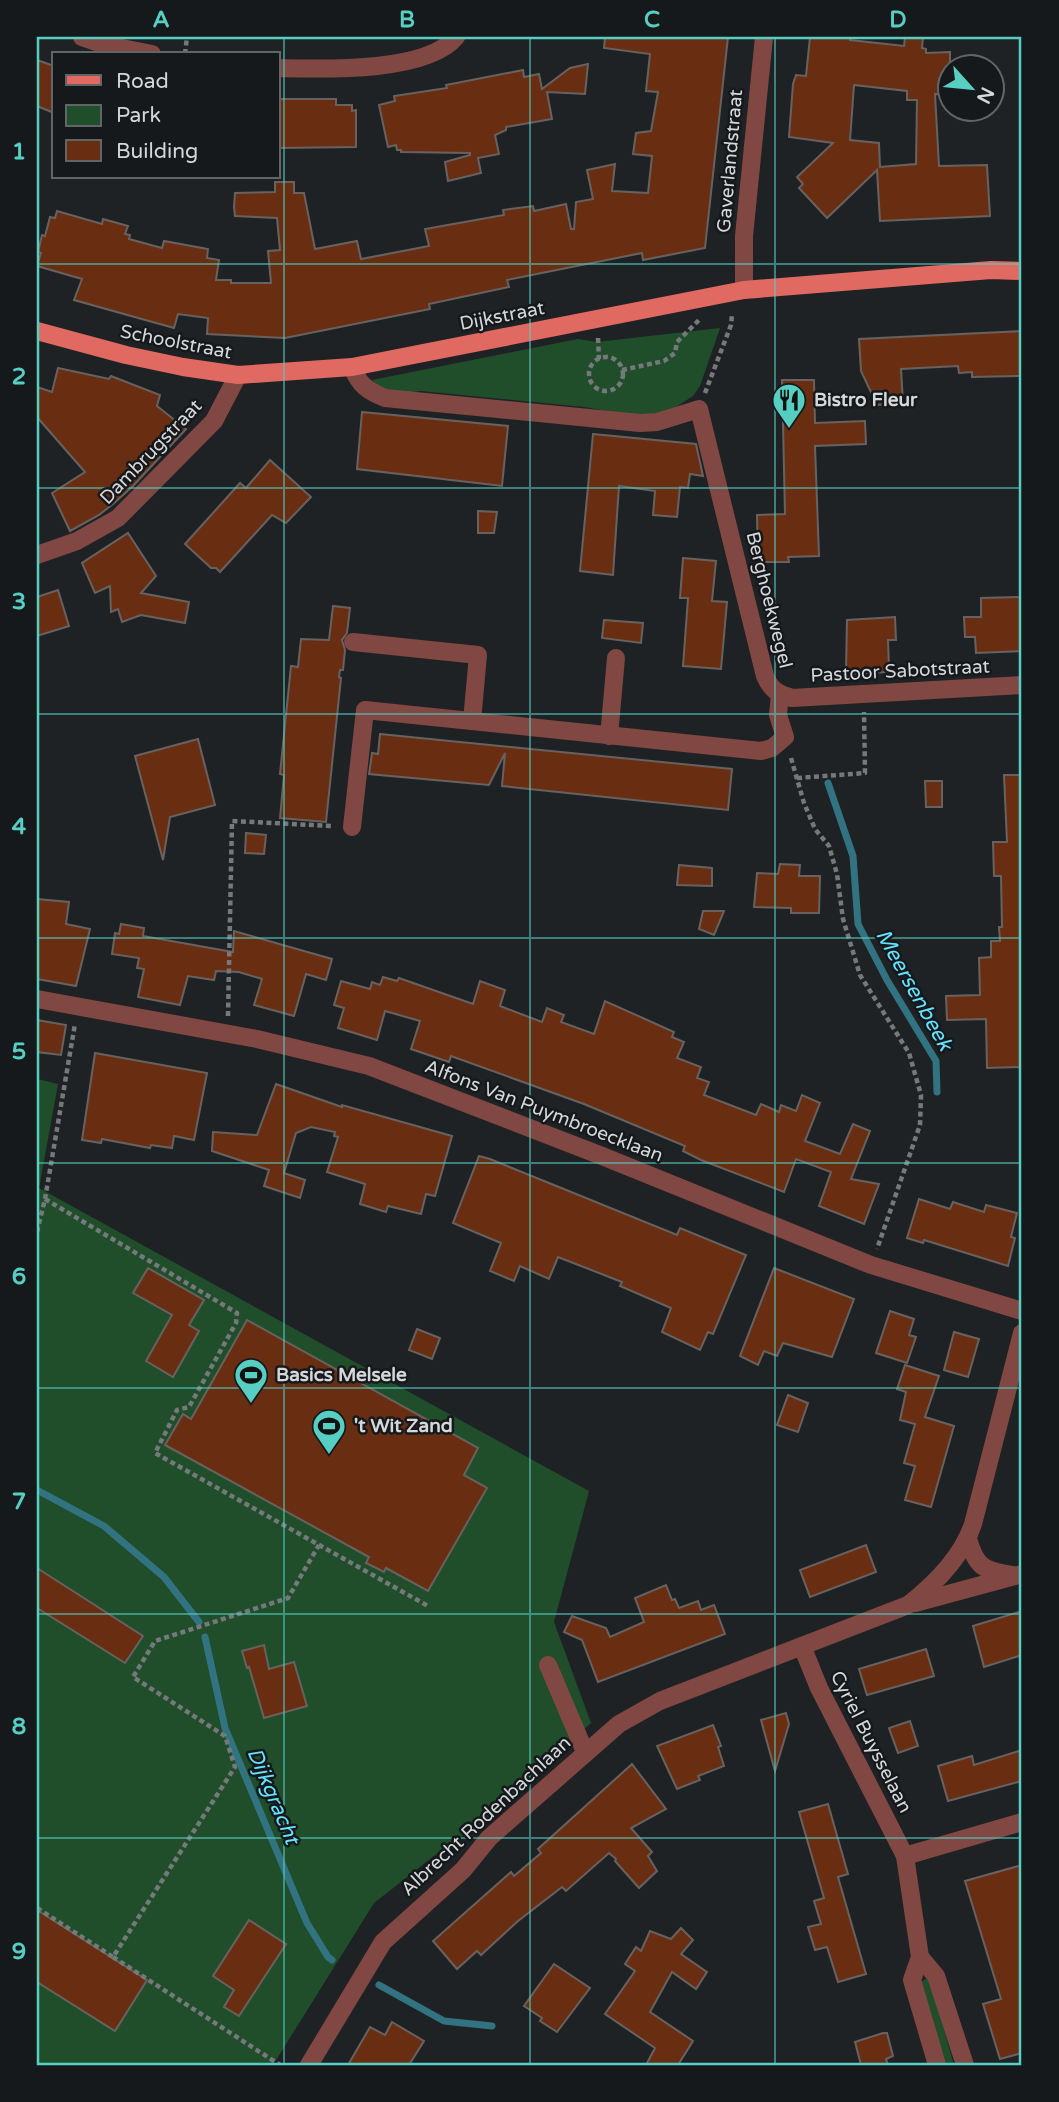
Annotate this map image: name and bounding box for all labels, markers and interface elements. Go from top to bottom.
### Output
text: A [152,6,170,34]
text: B [399,6,415,34]
text: C [644,6,660,34]
text: D [889,6,907,34]
legend [52,52,280,178]
north arrow [936,52,1006,122]
text: Road [116,69,169,94]
text: N [972,83,999,107]
street label: Gaverlandstraat [713,88,747,234]
text: Park [116,103,161,128]
text: 1 [12,138,26,166]
text: Building [116,139,198,164]
street label: Dijkstraat [458,297,546,335]
street label: Schoolstraat [118,320,234,364]
text: 2 [12,363,26,391]
restaurant icon: Bistro Fleur [770,381,808,430]
place label: Bistro Fleur [814,389,918,411]
street label: Dambrugstraat [96,395,206,509]
street label: Berghoekwegel [741,529,797,671]
text: 3 [12,588,26,616]
street label: Pastoor Sabotstraat [810,655,990,687]
text: 4 [12,813,27,841]
water label: Meersenbeek [870,925,958,1056]
text: 5 [12,1038,26,1066]
street label: Alfons Van Puymbroecklaan [422,1055,666,1167]
text: 6 [12,1263,26,1291]
sports icon: Basics Melsele [232,1356,270,1405]
place label: Basics Melsele [276,1364,407,1386]
sports icon: 't Wit Zand [310,1407,348,1456]
place label: 't Wit Zand [354,1415,453,1437]
text: 7 [12,1488,26,1516]
street label: Cyriel Buysselaan [826,1667,916,1817]
text: 8 [12,1713,26,1741]
street label: Albrecht Rodenbachlaan [397,1732,575,1900]
water label: Dijkgracht [242,1744,305,1850]
text: 9 [12,1938,26,1966]

